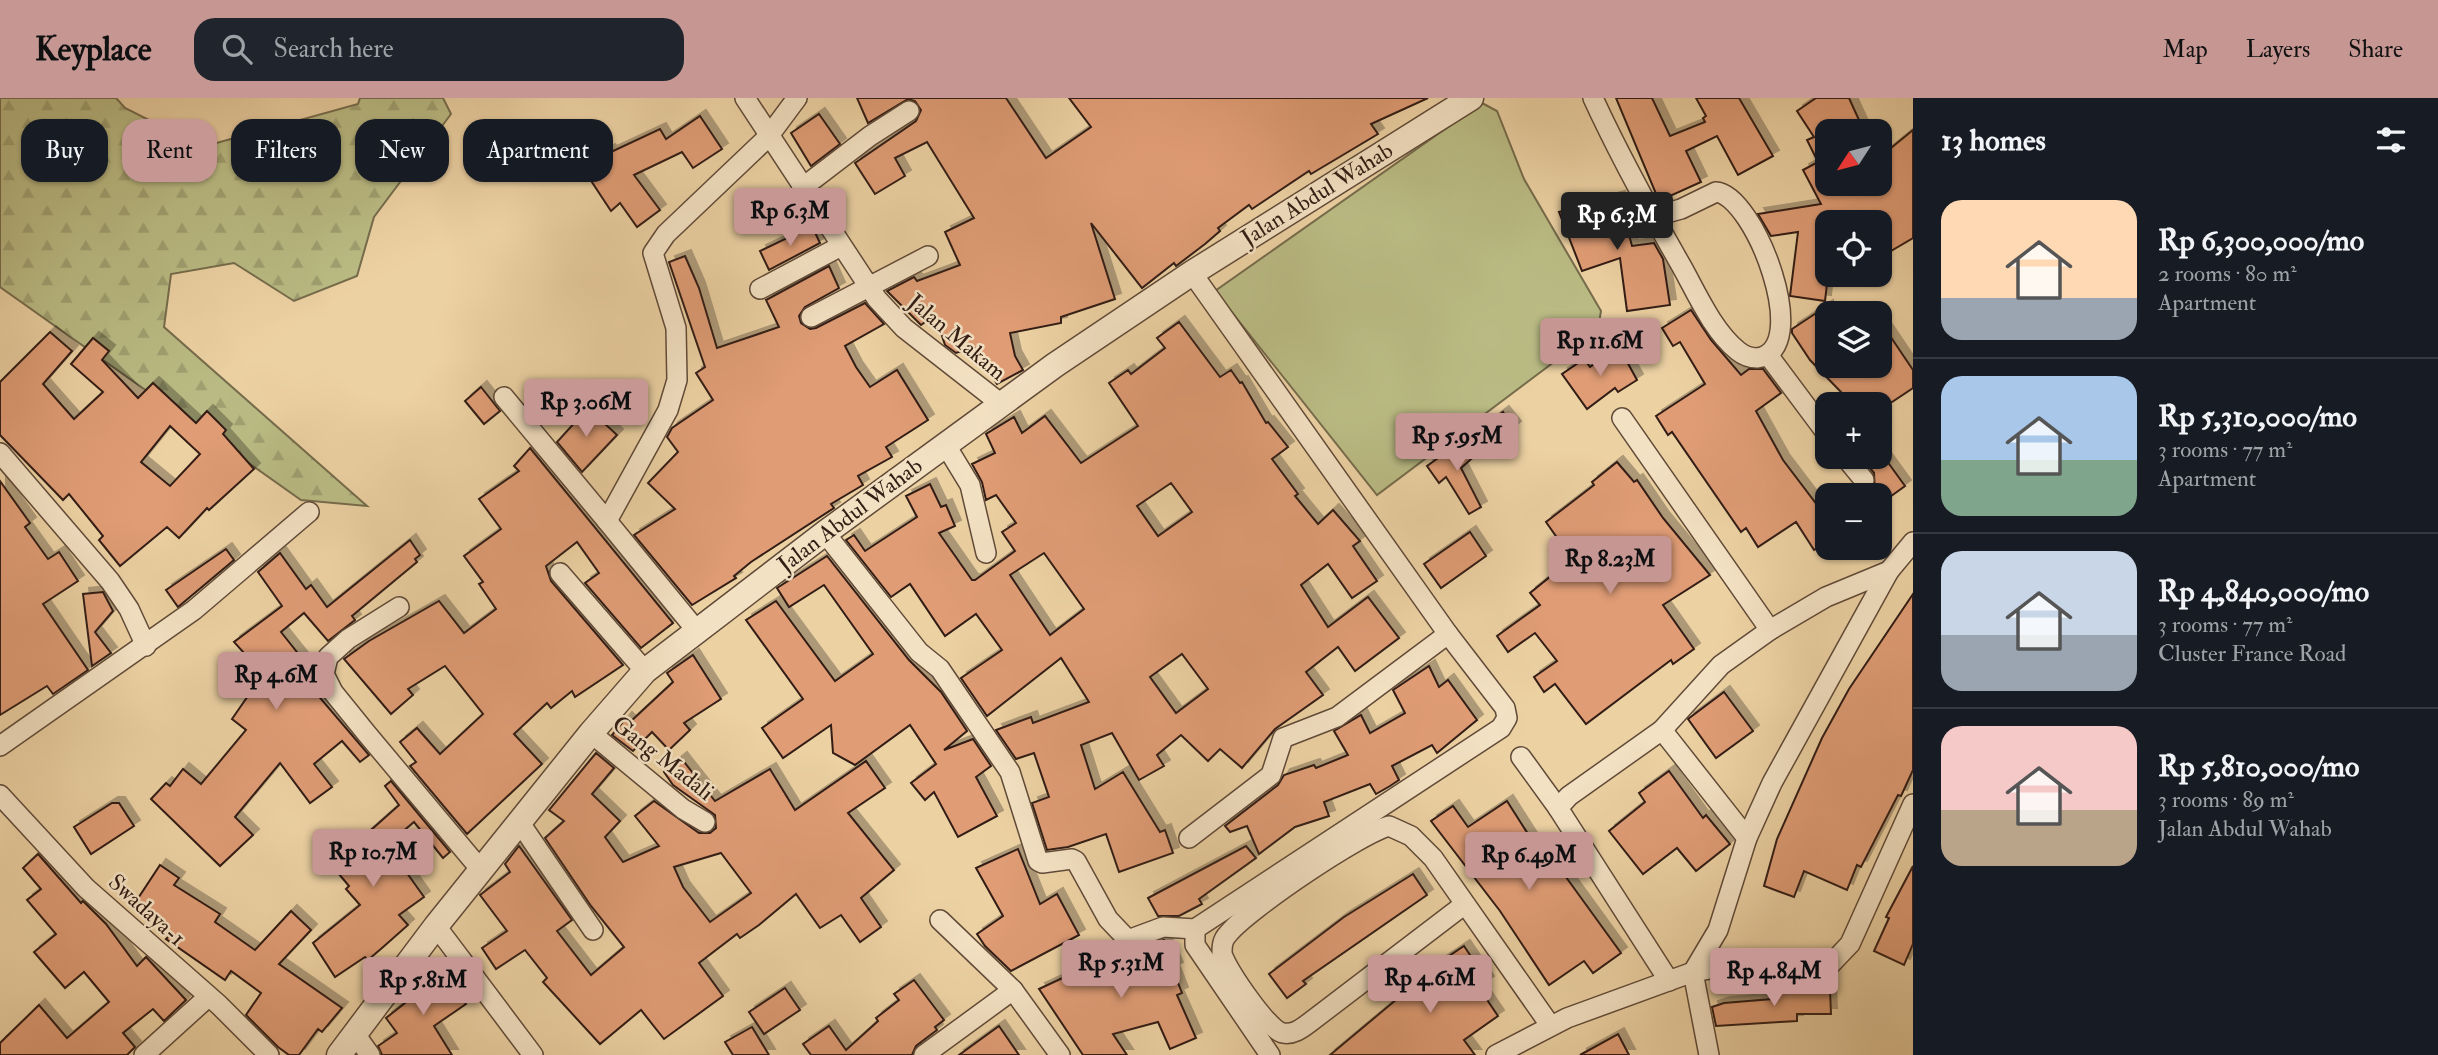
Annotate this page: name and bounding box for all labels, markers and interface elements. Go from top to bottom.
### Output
search box [194,18,684,81]
text: Keyplace [35,29,152,70]
icon: search [218,30,256,68]
text: Search here [274,33,394,65]
text: Map [2163,34,2208,65]
text: Layers [2246,34,2310,65]
text: Share [2348,34,2403,65]
chip: Buy [21,119,108,182]
chip: Rent [122,119,217,182]
chip: Filters [231,119,341,182]
chip: New [355,119,449,182]
chip: Apartment [463,119,613,182]
north arrow [1815,119,1892,196]
map controls [1815,119,1892,560]
icon: filters [2372,121,2410,159]
text: 13 homes [1941,122,2046,159]
street label: Jalan Abdul Wahab [1235,136,1398,253]
pin: Rp 6.3M [725,188,855,248]
pin: Rp 6.3M [1552,192,1682,252]
text: Rp 6.3M [750,196,830,225]
text: Rp 6.3M [1577,200,1657,229]
button: locate [1815,210,1892,287]
text: Rp 6,300,000/mo [2158,222,2364,259]
icon: home [1997,228,2081,312]
text: 2 rooms · 80 m² [2158,259,2297,288]
street label: Jalan Makam [901,287,1012,387]
text: Apartment [2158,288,2256,317]
button: layers [1815,301,1892,378]
pin: Rp 11.6M [1528,318,1672,378]
text: Rp 11.6M [1556,326,1644,355]
pin: Rp 3.06M [514,380,658,439]
text: Rp 3.06M [540,387,632,416]
button: + [1815,392,1892,469]
text: Rp 5,310,000/mo [2158,398,2357,435]
icon: home [1997,404,2081,488]
pin: Rp 5.95M [1385,414,1529,473]
text: Rp 5.95M [1411,421,1503,450]
text: 3 rooms · 77 m² [2158,435,2293,464]
street label: Jalan Abdul Wahab [771,451,928,579]
text: Apartment [2158,464,2256,493]
button: − [1815,483,1892,560]
pin: Rp 8.23M [1538,536,1682,596]
text: Rp 8.23M [1565,544,1655,573]
text: Rp 4,840,000/mo [2158,573,2369,610]
icon: home [1997,579,2081,663]
text: 3 rooms · 77 m² [2158,610,2293,639]
text: Cluster France Road [2158,639,2346,668]
pin: Rp 4.6M [211,652,341,712]
text: Rp 4.6M [234,660,318,689]
street label: Gang Madali [606,709,720,807]
text: Rp 5,810,000/mo [2158,748,2359,785]
icon: home [1997,754,2081,838]
text: 3 rooms · 89 m² [2158,785,2294,814]
text: Jalan Abdul Wahab [2158,814,2332,843]
pin: Rp 10.7M [301,830,445,889]
pin: Rp 6.49M [1457,832,1601,892]
text: Rp 10.7M [328,837,418,866]
text: Rp 6.49M [1481,840,1577,869]
street label: Swadaya-1 [102,868,192,952]
pin: Rp 5.31M [1049,940,1193,1000]
text: Rp 5.31M [1078,948,1164,977]
pin: Rp 4.84M [1702,948,1846,1008]
pin: Rp 4.61M [1358,956,1502,1015]
text: Rp 4.84M [1726,956,1822,985]
pin: Rp 5.81M [351,958,495,1017]
text: Rp 4.61M [1384,963,1476,992]
text: Rp 5.81M [379,965,467,994]

